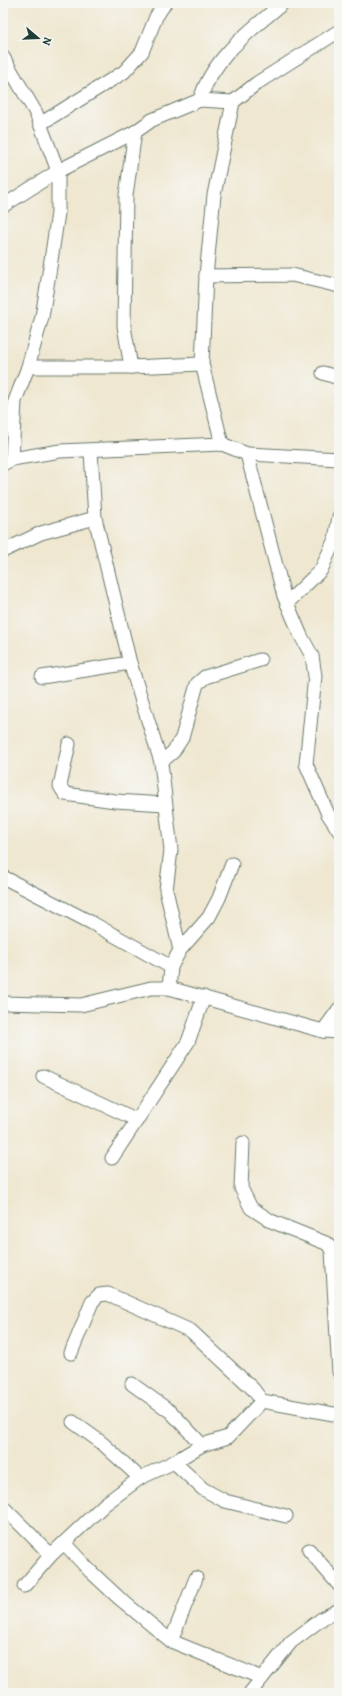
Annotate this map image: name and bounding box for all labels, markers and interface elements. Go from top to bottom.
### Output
north arrow [18,18,58,58]
text: N [39,35,55,47]

